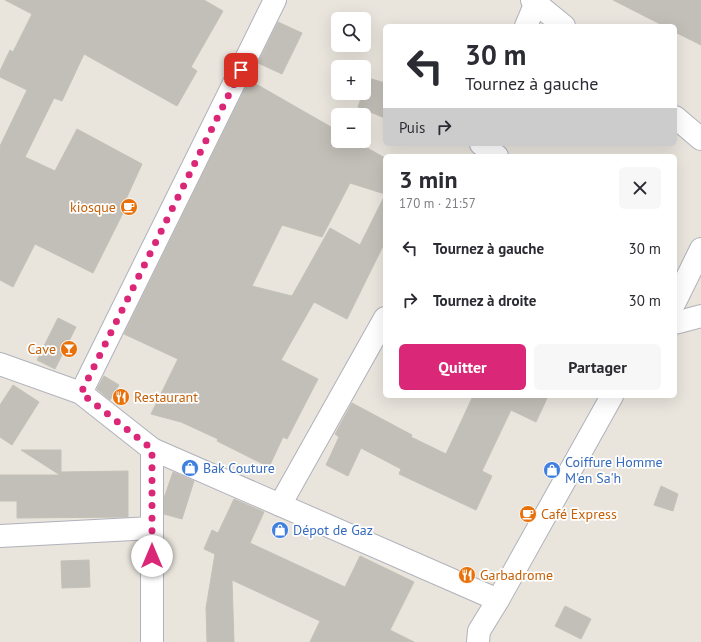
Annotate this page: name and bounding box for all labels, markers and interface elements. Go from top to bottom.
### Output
map controls [331,12,371,148]
button: search [331,12,371,52]
text: 30 m [465,36,526,73]
icon: left [399,40,451,92]
pin [224,53,258,87]
icon: arrive [230,59,252,81]
button: + [331,60,371,100]
text: Tournez à gauche [465,72,598,95]
button: − [331,108,371,148]
icon: right [433,116,455,138]
text: Puis [399,118,425,137]
text: 3 min [399,164,458,195]
button: close [619,167,661,209]
text: 170 m · 21:57 [399,195,476,212]
cafe icon: kiosque [119,197,139,217]
place label: kiosque [70,198,116,216]
icon: left [399,237,421,259]
text: Tournez à gauche [433,239,544,258]
text: 30 m [628,239,661,258]
icon: right [399,289,421,311]
text: Tournez à droite [433,291,536,310]
text: 30 m [628,291,661,310]
bar icon: Cave [59,339,79,359]
place label: Cave [28,340,56,358]
button: Quitter [399,344,526,390]
button: Partager [534,344,661,390]
restaurant icon: Restaurant [111,387,131,407]
place label: Restaurant [134,388,198,406]
place label: Coiffure Homme M'en Sa'h [565,453,663,487]
shop icon: Bak Couture [180,458,200,478]
place label: Bak Couture [203,459,275,477]
shop icon: Coiffure Homme M'en Sa'h [542,460,562,480]
cafe icon: Café Express [518,504,538,524]
place label: Café Express [541,505,617,523]
shop icon: Dépot de Gaz [270,520,290,540]
place label: Dépot de Gaz [293,521,373,539]
position arrow [131,535,173,577]
restaurant icon: Garbadrome [457,565,477,585]
place label: Garbadrome [480,566,553,584]

